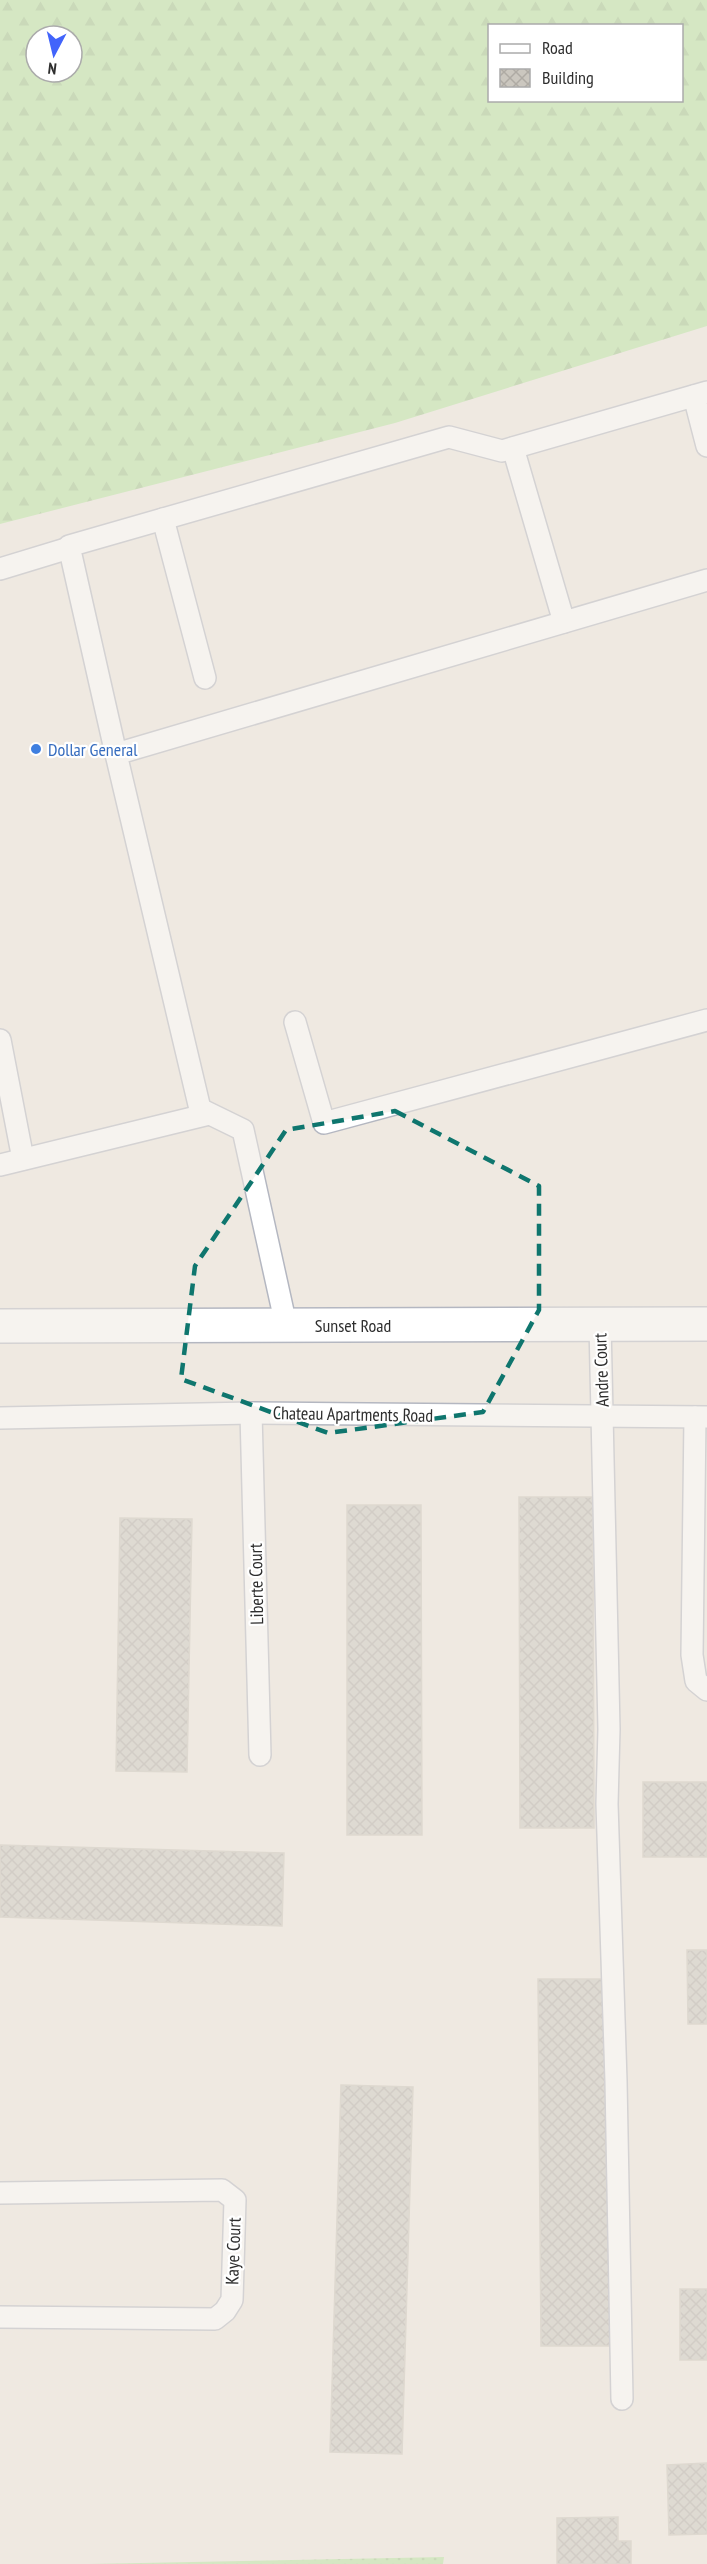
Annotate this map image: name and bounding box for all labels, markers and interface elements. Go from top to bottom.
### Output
north arrow [24,24,84,84]
legend [488,24,683,102]
text: Road [542,36,573,59]
text: N [47,58,58,79]
text: Building [542,66,594,89]
place label: Dollar General [48,738,138,761]
marker: Dollar General [29,742,43,756]
street label: Sunset Road [315,1314,391,1337]
street label: Andre Court [588,1333,614,1407]
street label: Chateau Apartments Road [273,1401,433,1427]
street label: Liberte Court [244,1543,268,1625]
street label: Kaye Court [220,2217,246,2285]

